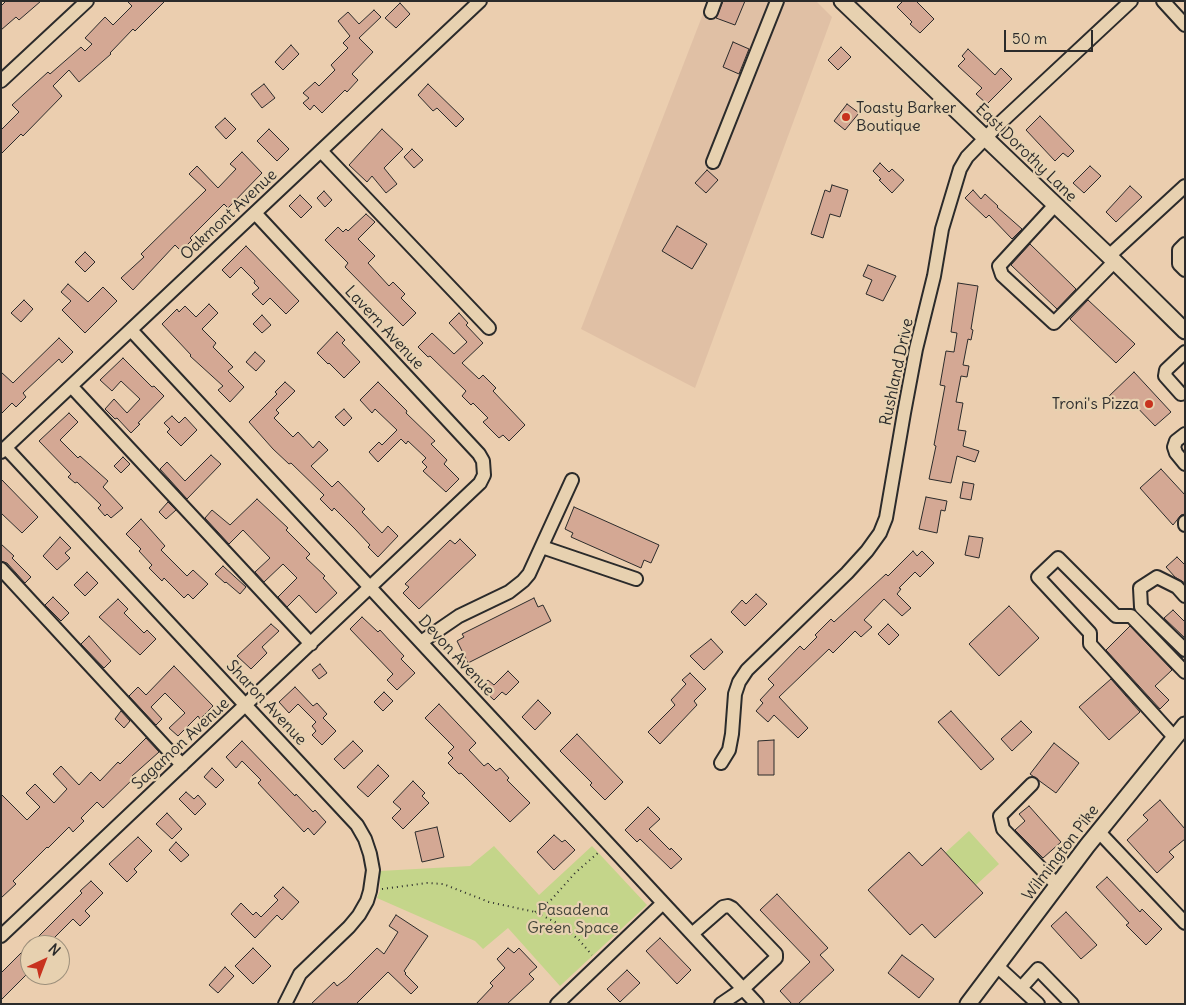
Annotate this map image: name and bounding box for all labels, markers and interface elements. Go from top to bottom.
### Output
scale bar [1006,20,1095,52]
text: 50 m [1012,29,1047,48]
place label: Toasty Barker Boutique [856,98,956,136]
street label: East Dorothy Lane [971,100,1081,206]
marker: Toasty Barker Boutique [840,111,852,123]
street label: Oakmont Avenue [177,165,281,265]
street label: Lavern Avenue [340,282,428,374]
street label: Rushland Drive [876,317,918,427]
place label: Troni's Pizza [1052,394,1139,414]
marker: Troni's Pizza [1143,398,1155,410]
street label: Devon Avenue [414,612,498,700]
street label: Sharon Avenue [222,656,310,750]
street label: Sagamon Avenue [128,694,234,794]
street label: Wilmington Pike [1019,801,1103,905]
park label: Pasadena Green Space [527,900,619,938]
north arrow [20,935,70,985]
text: N [45,940,64,960]

